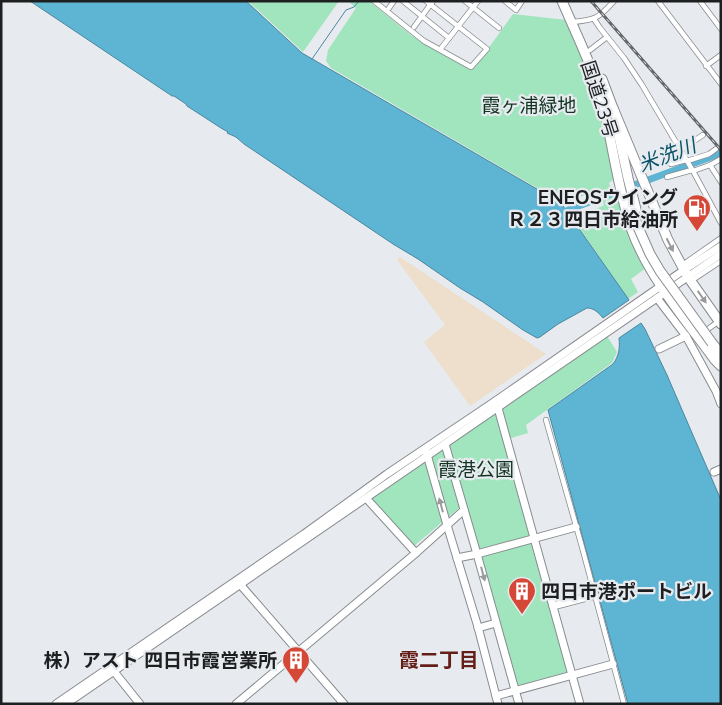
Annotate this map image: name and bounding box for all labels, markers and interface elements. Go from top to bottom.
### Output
street label: 国道23号 [576,57,624,141]
park label: 霞ヶ浦緑地 [481,93,577,117]
water label: 米洗川 [634,131,701,177]
place label: ENEOSウイング Ｒ２３四日市給油所 [507,185,678,231]
fuel station icon: ENEOSウイング Ｒ２３四日市給油所 [682,193,712,232]
one-way arrow [666,238,674,252]
one-way arrow [697,290,707,304]
park label: 霞港公園 [438,457,514,481]
one-way arrow [437,498,445,513]
one-way arrow [479,567,487,582]
building icon: 四日市港ポートビル [507,576,537,615]
place label: 四日市港ポートビル [541,579,712,603]
building icon: 株）アスト 四日市霞営業所 [281,645,311,684]
district label: 霞二丁目 [399,647,479,672]
place label: 株）アスト 四日市霞営業所 [44,648,277,672]

